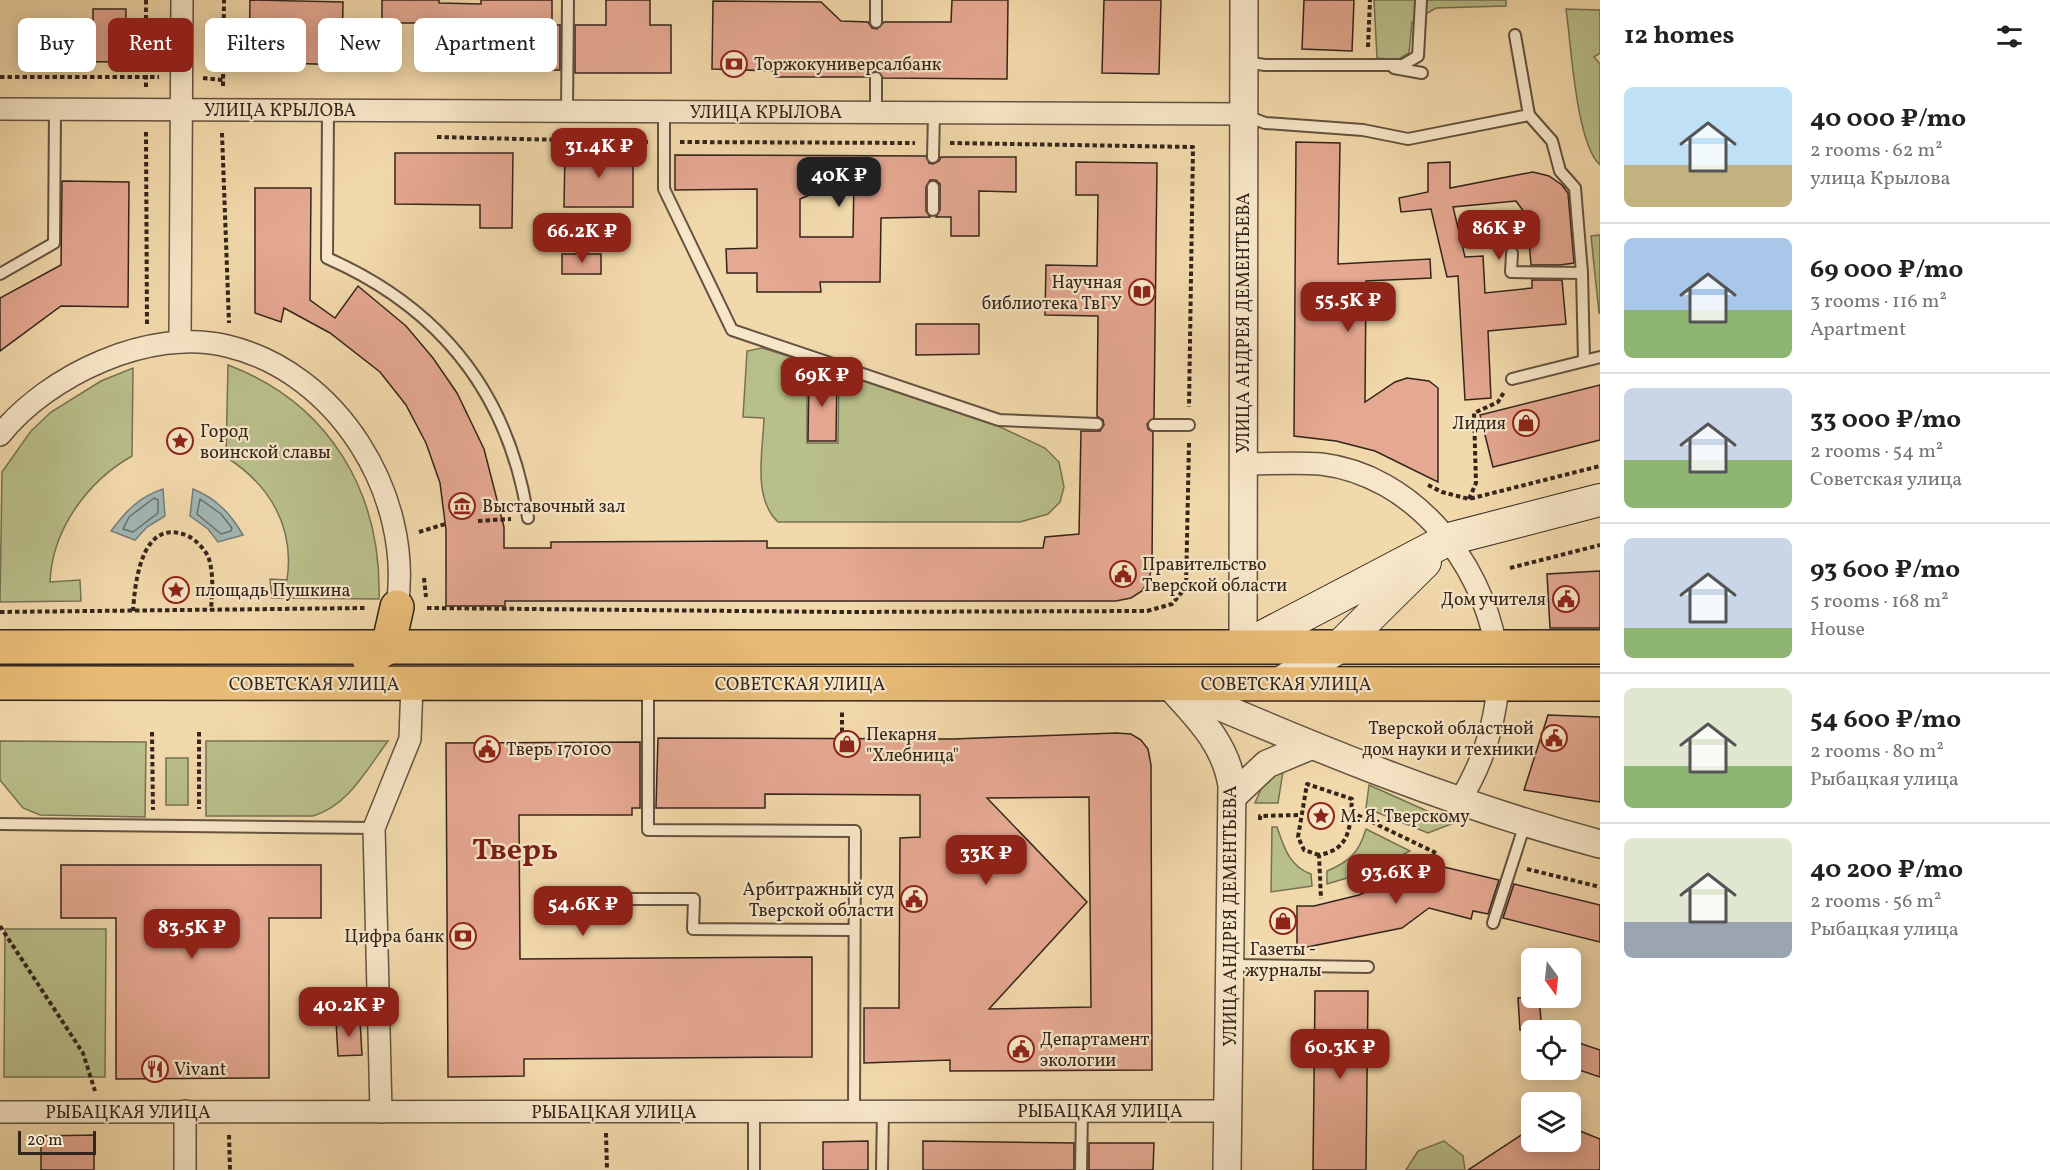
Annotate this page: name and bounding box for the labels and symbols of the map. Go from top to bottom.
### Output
bank icon: Торжокуниверсалбанк [719,49,749,79]
place label: Торжокуниверсалбанк [754,53,942,78]
street label: УЛИЦА КРЫЛОВА [204,99,357,124]
street label: УЛИЦА КРЫЛОВА [690,101,843,126]
pin: 31.4K ₽ [544,128,654,179]
pin: 40K ₽ [797,157,881,208]
street label: УЛИЦА АНДРЕЯ ДЕМЕНТЬЕВА [1232,192,1257,454]
pin: 86K ₽ [1457,210,1541,261]
pin: 66.2K ₽ [527,213,637,264]
place label: Научная библиотека ТвГУ [982,271,1122,317]
library icon: Научная библиотека ТвГУ [1127,277,1157,307]
pin: 55.5K ₽ [1293,282,1403,333]
pin: 69K ₽ [780,357,864,408]
shop icon: Лидия [1511,408,1541,438]
place label: Лидия [1452,412,1506,437]
place label: Город воинской славы [200,420,331,466]
place icon: Город воинской славы [165,426,195,456]
museum icon: Выставочный зал [447,491,477,521]
place label: Выставочный зал [482,495,625,520]
place label: Правительство Тверской области [1142,553,1287,599]
public building icon: Правительство Тверской области [1108,559,1138,589]
place icon: площадь Пушкина [161,575,191,605]
place label: площадь Пушкина [195,579,350,604]
public building icon: Дом учителя [1551,584,1581,614]
place label: Дом учителя [1441,588,1546,613]
street label: СОВЕТСКАЯ УЛИЦА [229,673,400,698]
street label: СОВЕТСКАЯ УЛИЦА [715,673,886,698]
street label: СОВЕТСКАЯ УЛИЦА [1201,673,1372,698]
place label: Тверской областной дом науки и техники [1362,717,1534,763]
place label: Пекарня "Хлебница" [866,723,959,769]
public building icon: Тверской областной дом науки и техники [1539,723,1569,753]
shop icon: Пекарня "Хлебница" [832,729,862,759]
public building icon: Тверь 170100 [472,734,502,764]
place label: Тверь 170100 [506,738,611,763]
street label: УЛИЦА АНДРЕЯ ДЕМЕНТЬЕВА [1219,785,1244,1047]
place icon: М. Я. Тверскому [1306,801,1336,831]
place label: М. Я. Тверскому [1340,805,1470,830]
district label: Тверь [472,830,558,872]
pin: 33K ₽ [944,835,1028,886]
pin: 93.6K ₽ [1341,854,1451,905]
place label: Арбитражный суд Тверской области [743,878,894,924]
public building icon: Арбитражный суд Тверской области [899,884,929,914]
pin: 54.6K ₽ [528,886,638,937]
shop icon: Газеты - журналы [1268,906,1298,936]
pin: 83.5K ₽ [137,909,247,960]
bank icon: Цифра банк [448,921,478,951]
place label: Цифра банк [344,925,444,950]
place label: Газеты - журналы [1245,938,1322,984]
north arrow [1521,948,1581,1008]
pin: 40.2K ₽ [294,987,404,1038]
place label: Департамент экологии [1040,1028,1149,1074]
pin: 60.3K ₽ [1285,1029,1395,1080]
public building icon: Департамент экологии [1006,1034,1036,1064]
restaurant icon: Vivant [140,1054,170,1084]
place label: Vivant [174,1058,226,1083]
street label: РЫБАЦКАЯ УЛИЦА [1017,1100,1183,1125]
street label: РЫБАЦКАЯ УЛИЦА [45,1101,211,1126]
street label: РЫБАЦКАЯ УЛИЦА [531,1101,697,1126]
scale bar [18,1128,96,1156]

